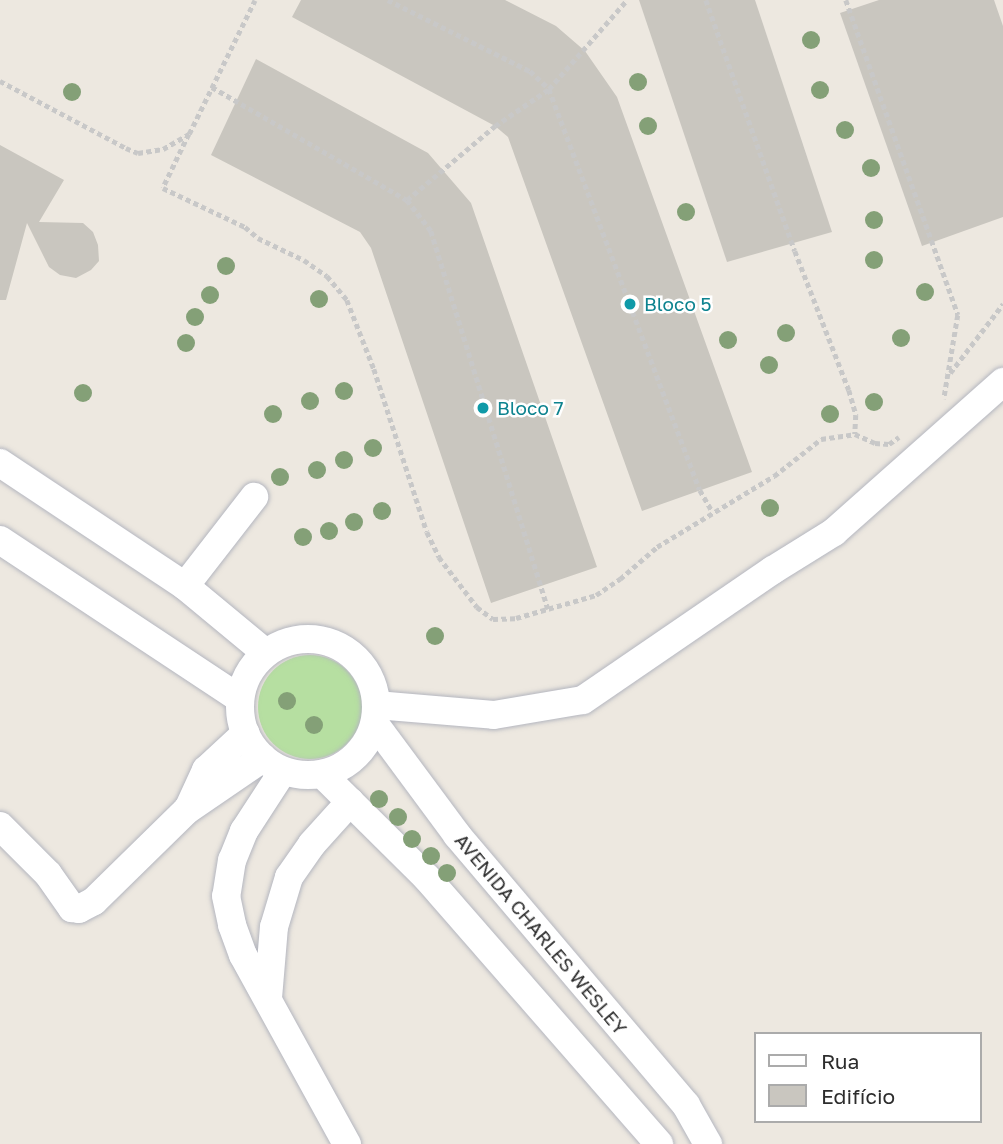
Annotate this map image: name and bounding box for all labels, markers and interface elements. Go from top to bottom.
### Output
place label: Bloco 5 [644,293,712,315]
marker: Bloco 5 [622,296,638,312]
place label: Bloco 7 [497,397,564,419]
marker: Bloco 7 [475,400,491,416]
street label: AVENIDA CHARLES WESLEY [450,829,632,1039]
legend [754,1032,982,1123]
text: Rua [821,1048,859,1074]
text: Edifício [821,1083,895,1109]

